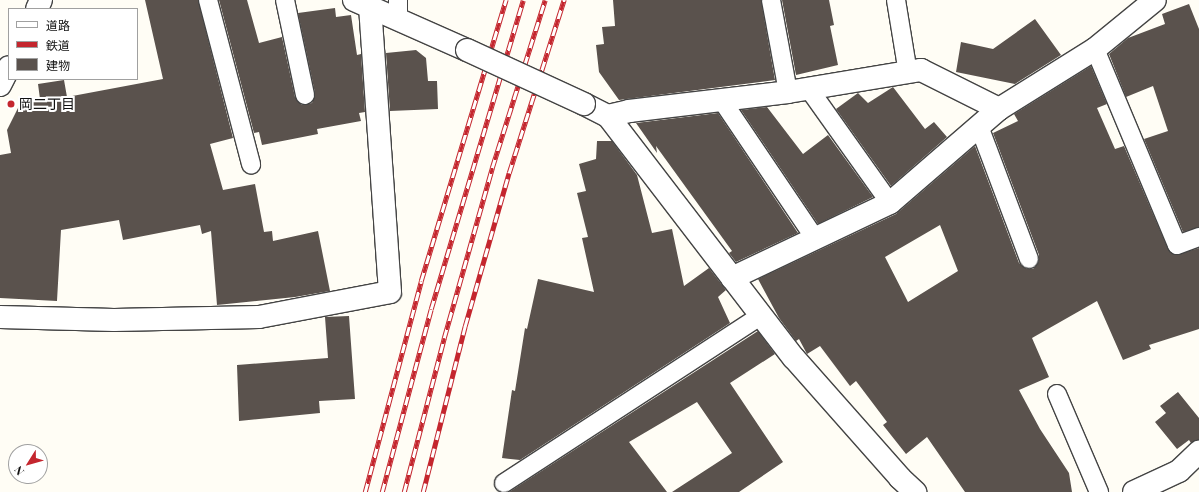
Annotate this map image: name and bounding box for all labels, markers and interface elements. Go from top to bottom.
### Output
legend [8,8,138,80]
text: 道路 [46,17,70,33]
text: 鉄道 [46,37,70,53]
text: 建物 [46,57,70,73]
place label: 岡二丁目 [19,96,75,112]
marker: 岡二丁目 [6,99,16,109]
north arrow [8,444,48,484]
text: N [10,463,27,479]

